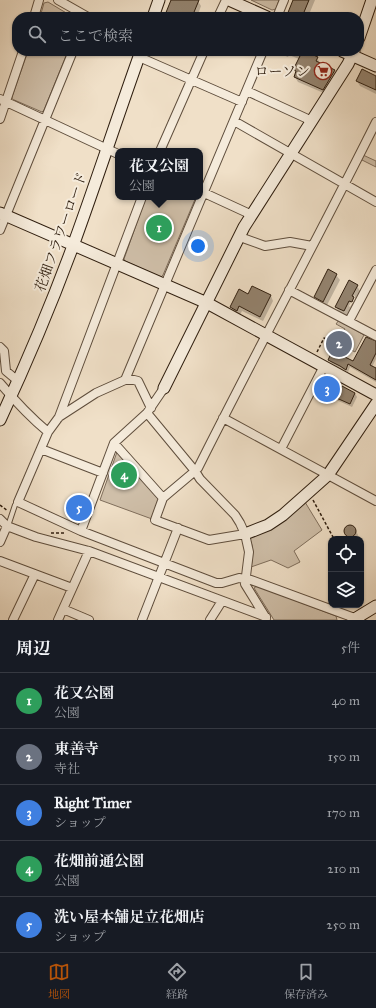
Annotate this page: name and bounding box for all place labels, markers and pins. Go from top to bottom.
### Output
supermarket icon: ローソン [313,61,333,81]
place label: ローソン [255,63,310,80]
pin: 1 [146,213,172,243]
pin: 2 [326,329,352,359]
pin: 3 [314,374,340,404]
pin: 4 [111,460,137,490]
pin: 5 [66,493,92,523]

